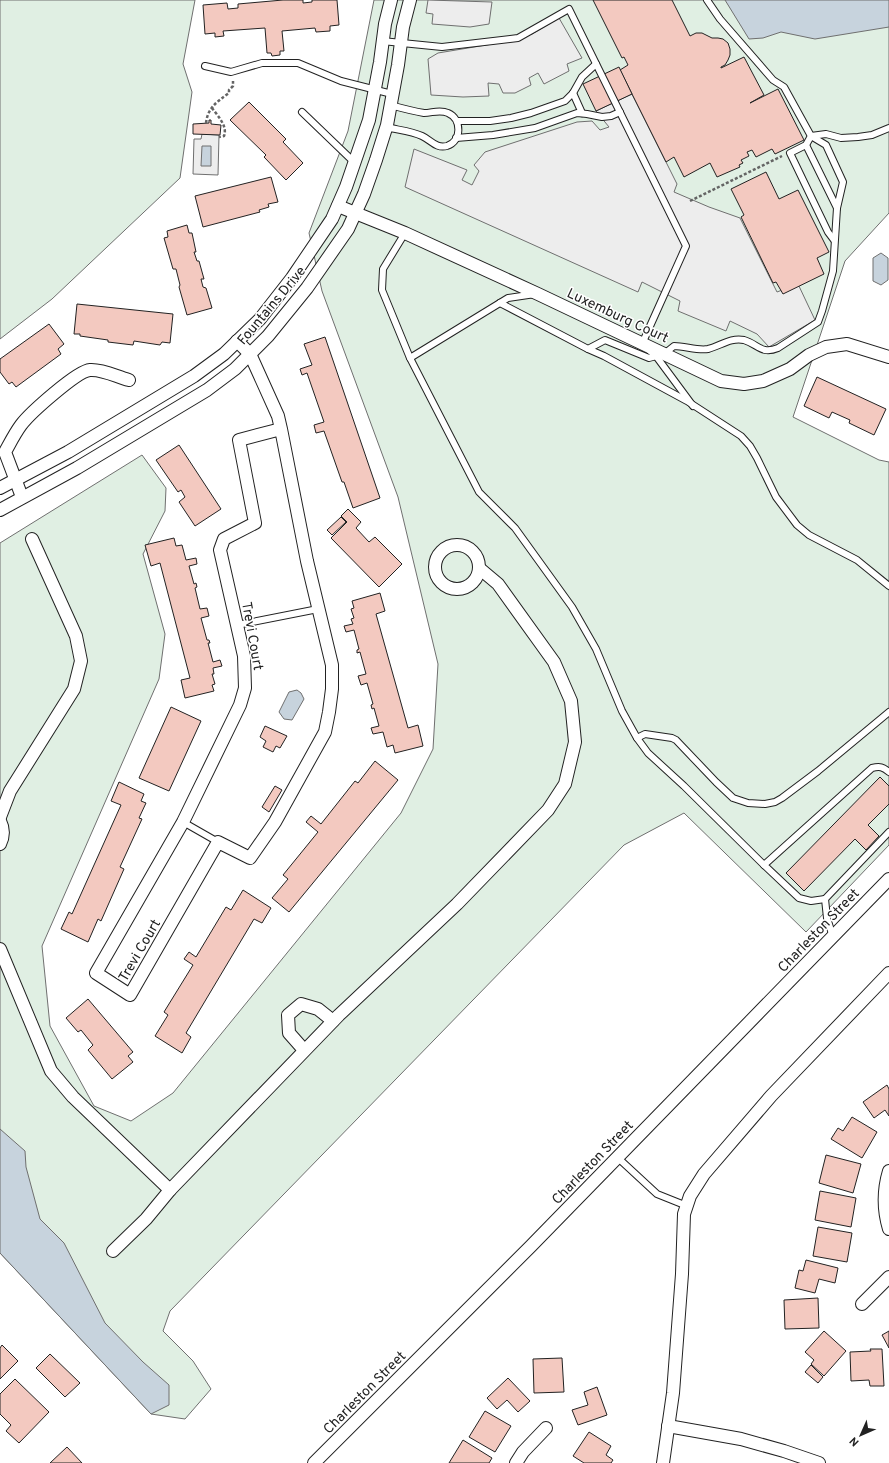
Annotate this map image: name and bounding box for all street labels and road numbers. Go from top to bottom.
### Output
street label: Fountains Drive [234,263,310,349]
street label: Luxemburg Court [564,285,671,347]
street label: Trevi Court [237,601,266,672]
street label: Charleston Street [775,886,863,977]
street label: Trevi Court [116,917,165,985]
street label: Charleston Street [549,1118,637,1209]
street label: Charleston Street [320,1348,410,1438]

